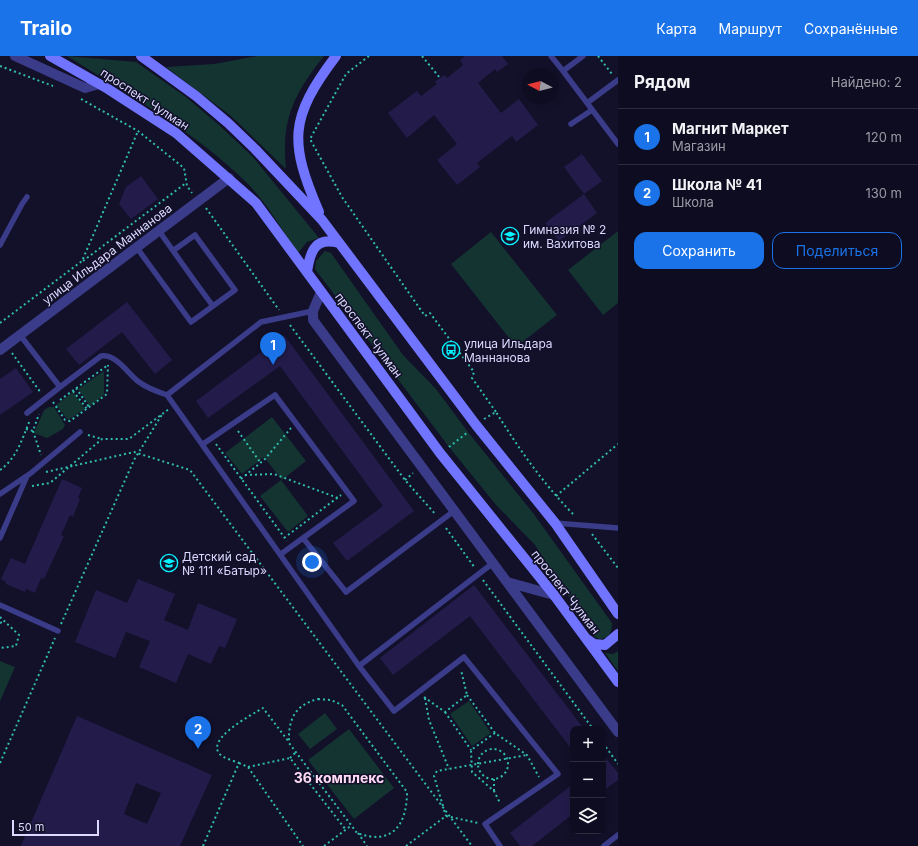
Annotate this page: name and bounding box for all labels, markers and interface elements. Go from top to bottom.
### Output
text: Trailo [20,17,72,40]
text: Карта [656,20,697,37]
text: Маршрут [719,20,782,37]
text: Сохранённые [804,20,898,37]
street label: проспект Чулман [98,65,192,133]
north arrow [522,68,558,104]
text: Рядом [634,72,690,92]
text: Найдено: 2 [831,74,902,90]
text: Магнит Маркет [672,119,789,138]
text: 1 [644,129,650,145]
text: 120 m [866,129,902,145]
text: Магазин [672,138,726,154]
text: Школа № 41 [672,175,762,194]
text: 2 [643,185,651,201]
text: 130 m [865,185,902,201]
text: Школа [672,194,714,210]
street label: улица Ильдара Маннанова [39,200,175,308]
place label: Гимназия № 2 им. Вахитова [523,222,606,251]
school or university icon: Гимназия № 2 им. Вахитова [500,226,520,246]
button: Сохранить [634,232,764,269]
button: Поделиться [772,232,902,269]
street label: проспект Чулман [332,290,406,380]
pin: 1 [260,332,286,365]
place label: улица Ильдара Маннанова [464,336,553,365]
bus stop icon: улица Ильдара Маннанова [441,340,461,360]
street label: проспект Чулман [529,547,603,637]
place label: Детский сад № 111 «Батыр» [182,549,267,578]
your location [302,552,322,572]
school or university icon: Детский сад № 111 «Батыр» [159,553,179,573]
pin: 2 [185,716,211,749]
map controls [570,726,606,834]
button: + [570,726,606,762]
button: − [570,762,606,798]
district label: 36 комплекс [294,769,384,786]
button: layers [570,798,606,834]
scale bar [12,818,99,837]
text: 50 m [18,820,44,834]

